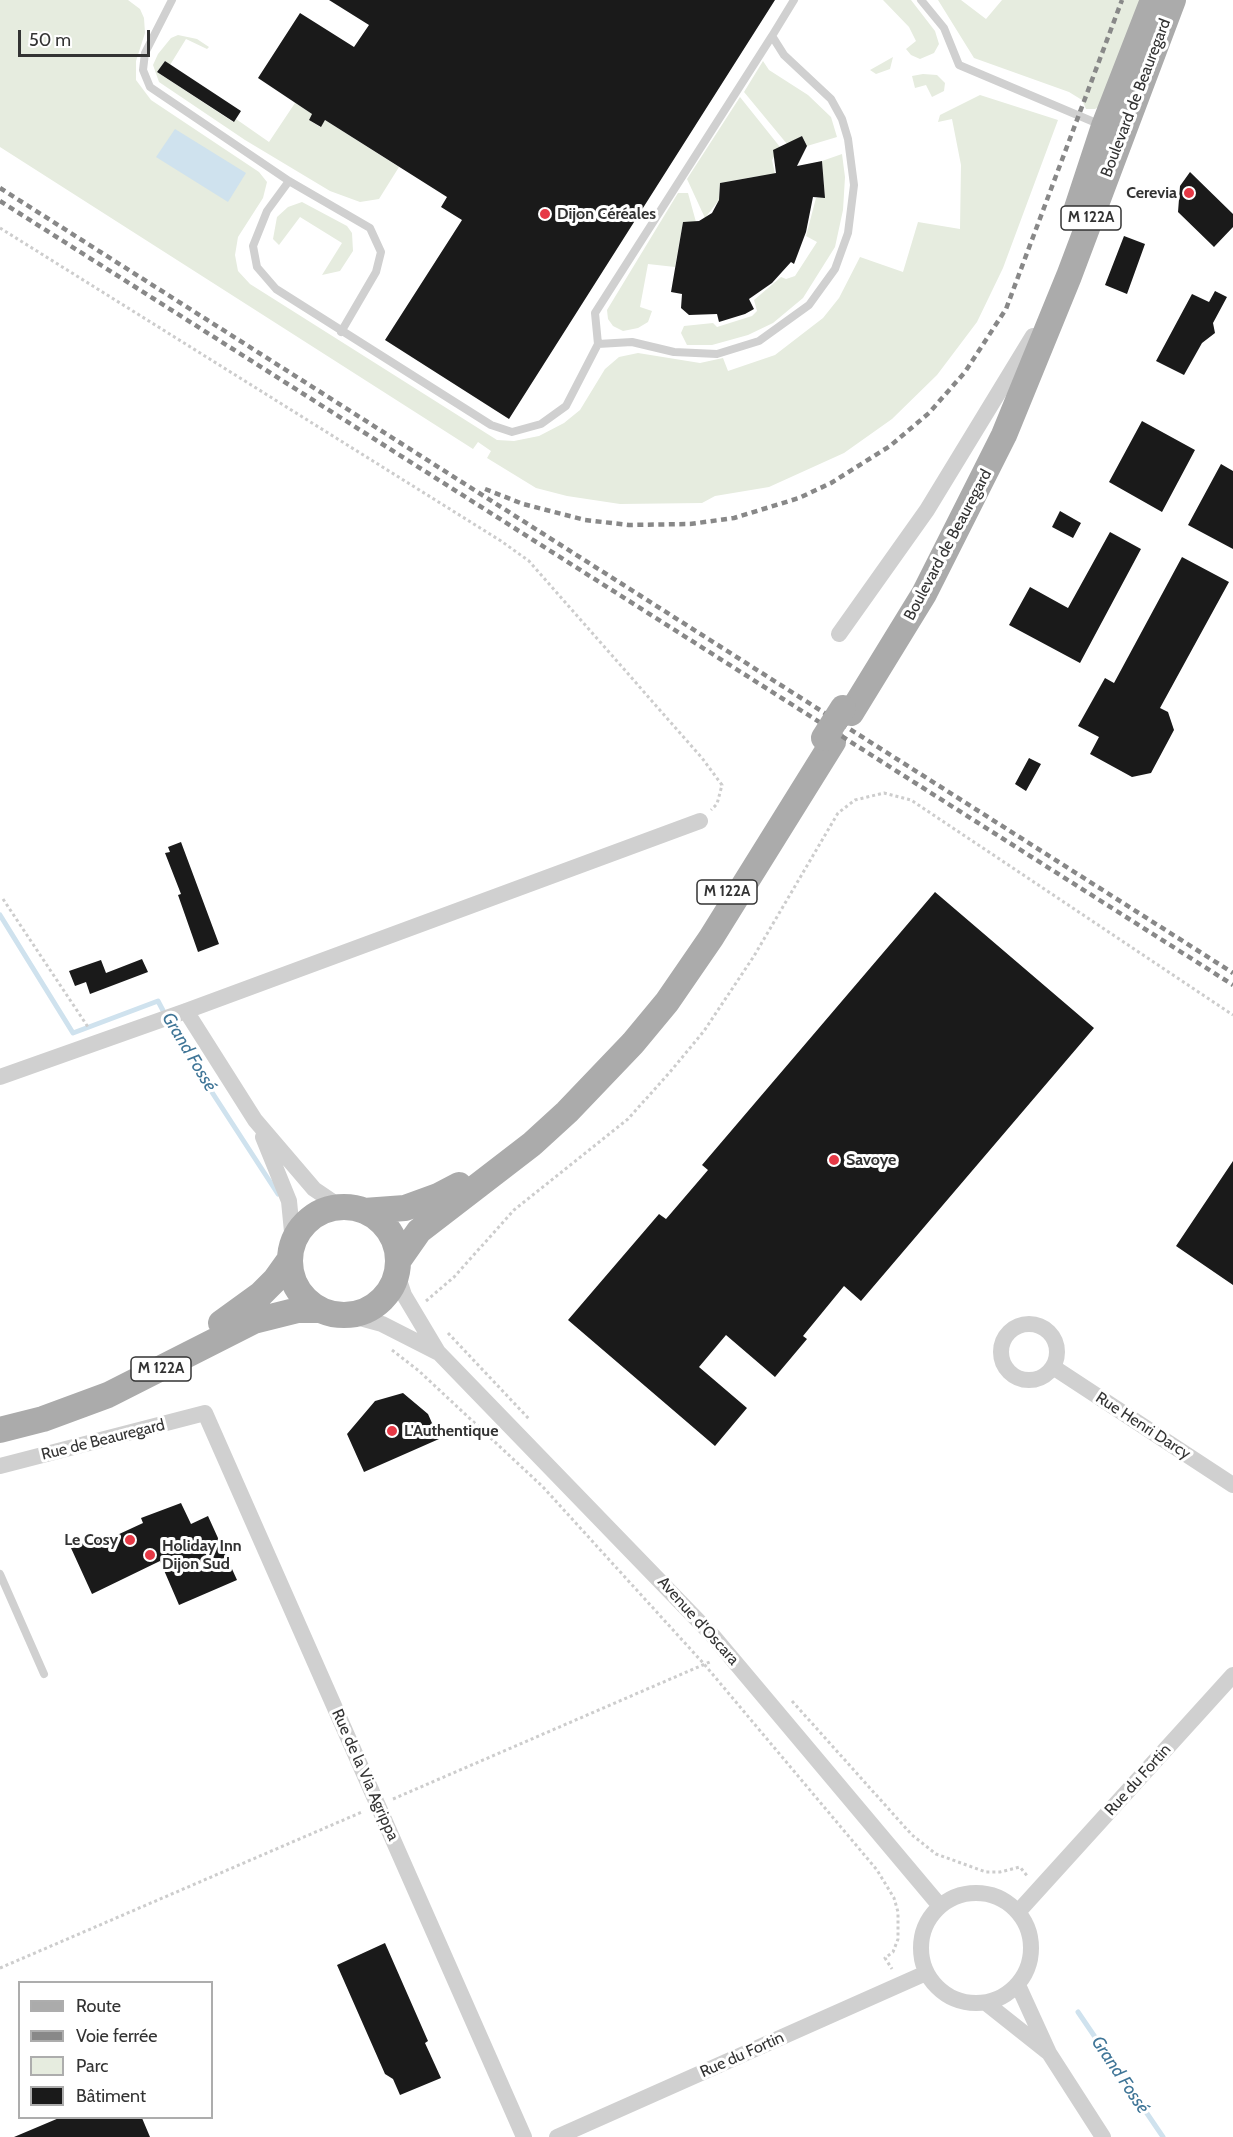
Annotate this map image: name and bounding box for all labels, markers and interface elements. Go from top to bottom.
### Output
street label: Boulevard de Beauregard [1097,16,1175,180]
scale bar [21,18,153,56]
text: 50 m [29,29,71,51]
place label: Cerevia [1126,183,1177,203]
marker: Cerevia [1182,186,1196,200]
place label: Dijon Céréales [557,204,656,224]
road number: M 122A [1061,206,1121,230]
marker: Dijon Céréales [538,207,552,221]
street label: Boulevard de Beauregard [900,466,996,624]
road number: M 122A [697,880,757,904]
water label: Grand Fossé [157,1009,221,1095]
place label: Savoye [846,1150,896,1170]
marker: Savoye [827,1153,841,1167]
road number: M 122A [131,1357,191,1381]
street label: Rue Henri Darcy [1092,1388,1194,1464]
street label: Rue de Beauregard [39,1415,167,1465]
place label: L'Authentique [404,1421,498,1441]
marker: L'Authentique [385,1424,399,1438]
place label: Le Cosy [64,1530,118,1550]
marker: Le Cosy [123,1533,137,1547]
place label: Holiday Inn Dijon Sud [162,1536,242,1574]
marker: Holiday Inn Dijon Sud [143,1548,157,1562]
street label: Avenue d'Oscara [653,1573,743,1669]
street label: Rue de la Via Agrippa [327,1706,403,1844]
street label: Rue du Fortin [1101,1740,1175,1820]
legend [18,1981,213,2119]
text: Route [76,1995,121,2017]
text: Voie ferrée [76,2025,157,2047]
street label: Rue du Fortin [697,2028,787,2082]
water label: Grand Fossé [1086,2032,1154,2118]
text: Parc [76,2055,108,2077]
text: Bâtiment [76,2085,146,2107]

